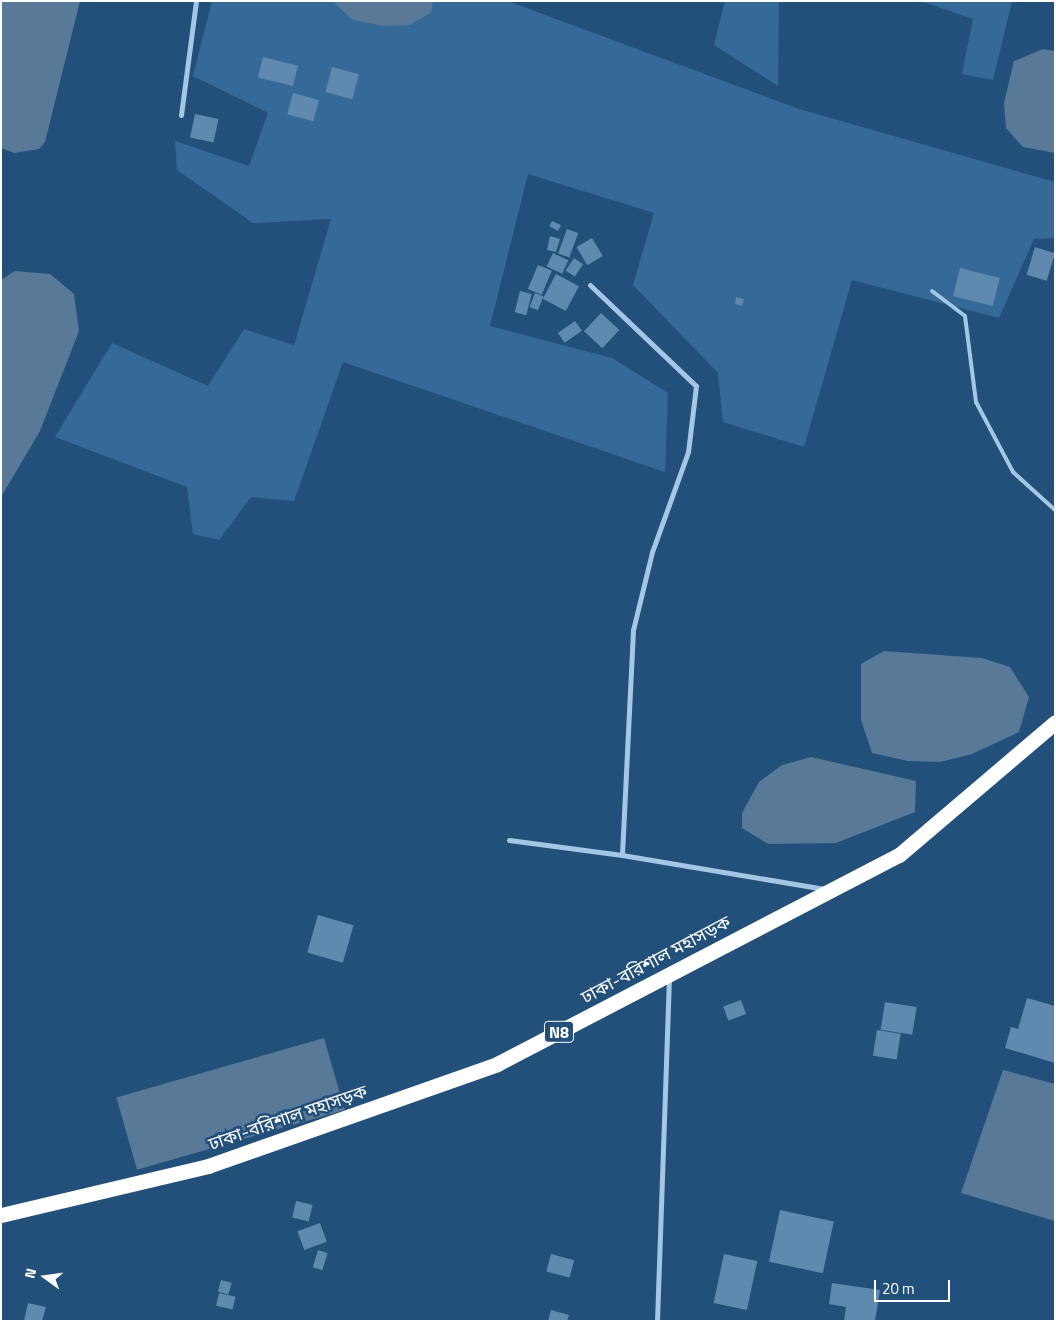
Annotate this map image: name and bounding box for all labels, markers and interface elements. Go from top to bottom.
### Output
street label: ঢাকা-বরিশাল মহাসড়ক [578,911,734,1009]
road number: N8 [543,1019,575,1046]
street label: ঢাকা-বরিশাল মহাসড়ক [206,1081,370,1155]
north arrow [20,1252,70,1302]
text: N [19,1266,41,1281]
scale bar [876,1270,952,1302]
text: 20 m [882,1277,915,1300]

